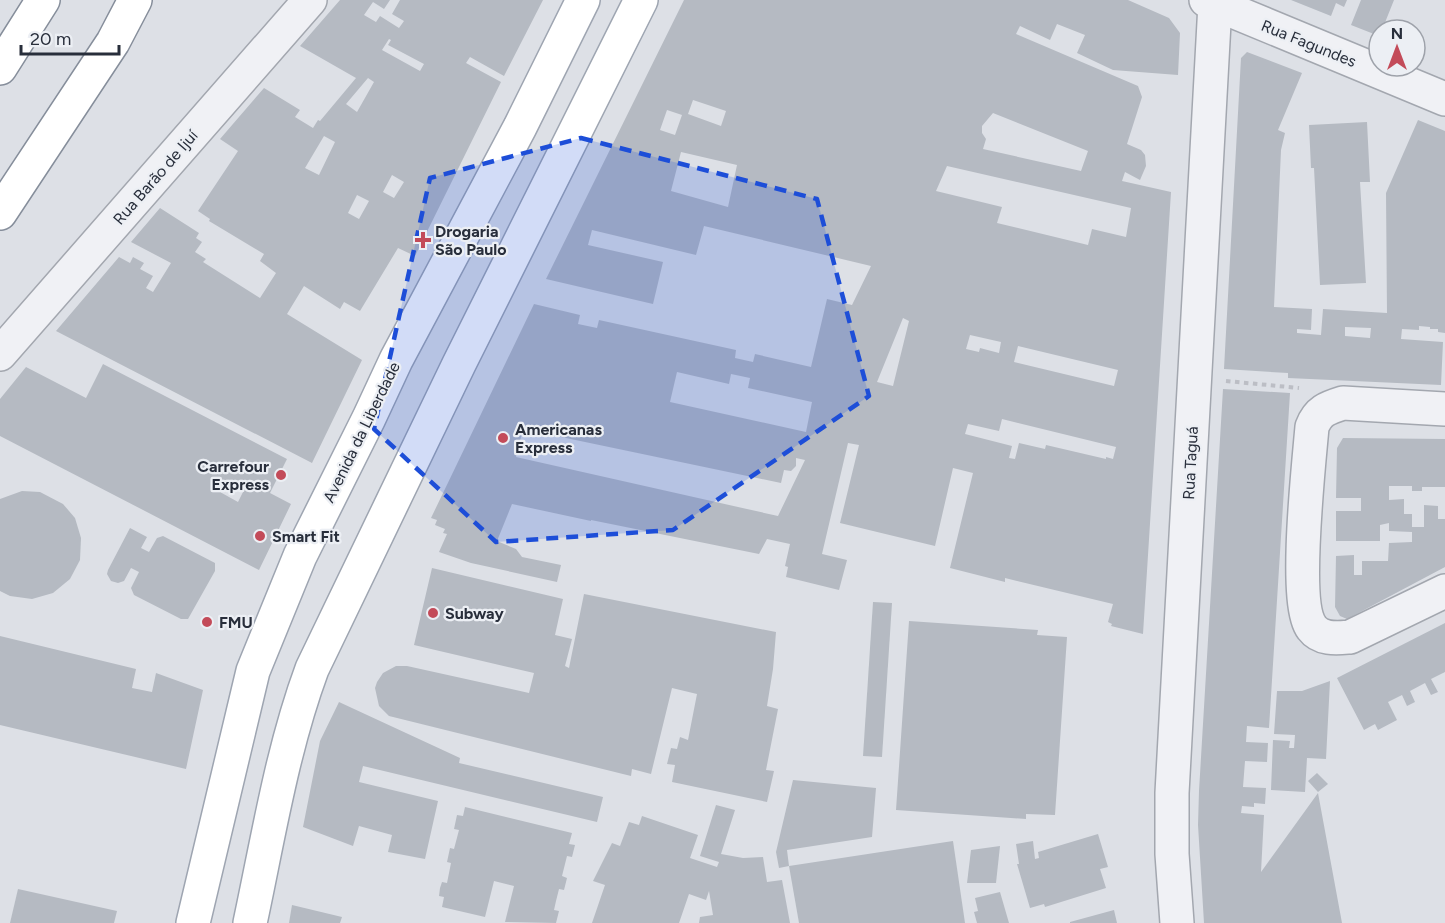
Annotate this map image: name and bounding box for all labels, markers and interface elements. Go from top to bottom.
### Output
street label: Rua Fagundes [1259,16,1359,71]
scale bar [21,18,118,56]
north arrow [1367,18,1427,78]
text: N [1391,24,1403,43]
text: 20 m [30,28,71,50]
street label: Rua Barão de Ijuí [109,125,202,229]
place label: Drogaria São Paulo [435,222,507,259]
marker: Drogaria São Paulo [416,233,430,247]
street label: Avenida da Liberdade [319,358,404,506]
place label: Americanas Express [515,420,602,457]
street label: Rua Taguá [1179,426,1202,500]
marker: Americanas Express [496,431,510,445]
place label: Carrefour Express [197,457,270,494]
marker: Carrefour Express [274,468,288,482]
place label: Smart Fit [272,527,340,546]
marker: Smart Fit [253,529,267,543]
place label: Subway [445,604,504,623]
marker: Subway [426,606,440,620]
place label: FMU [219,613,253,632]
marker: FMU [200,615,214,629]

